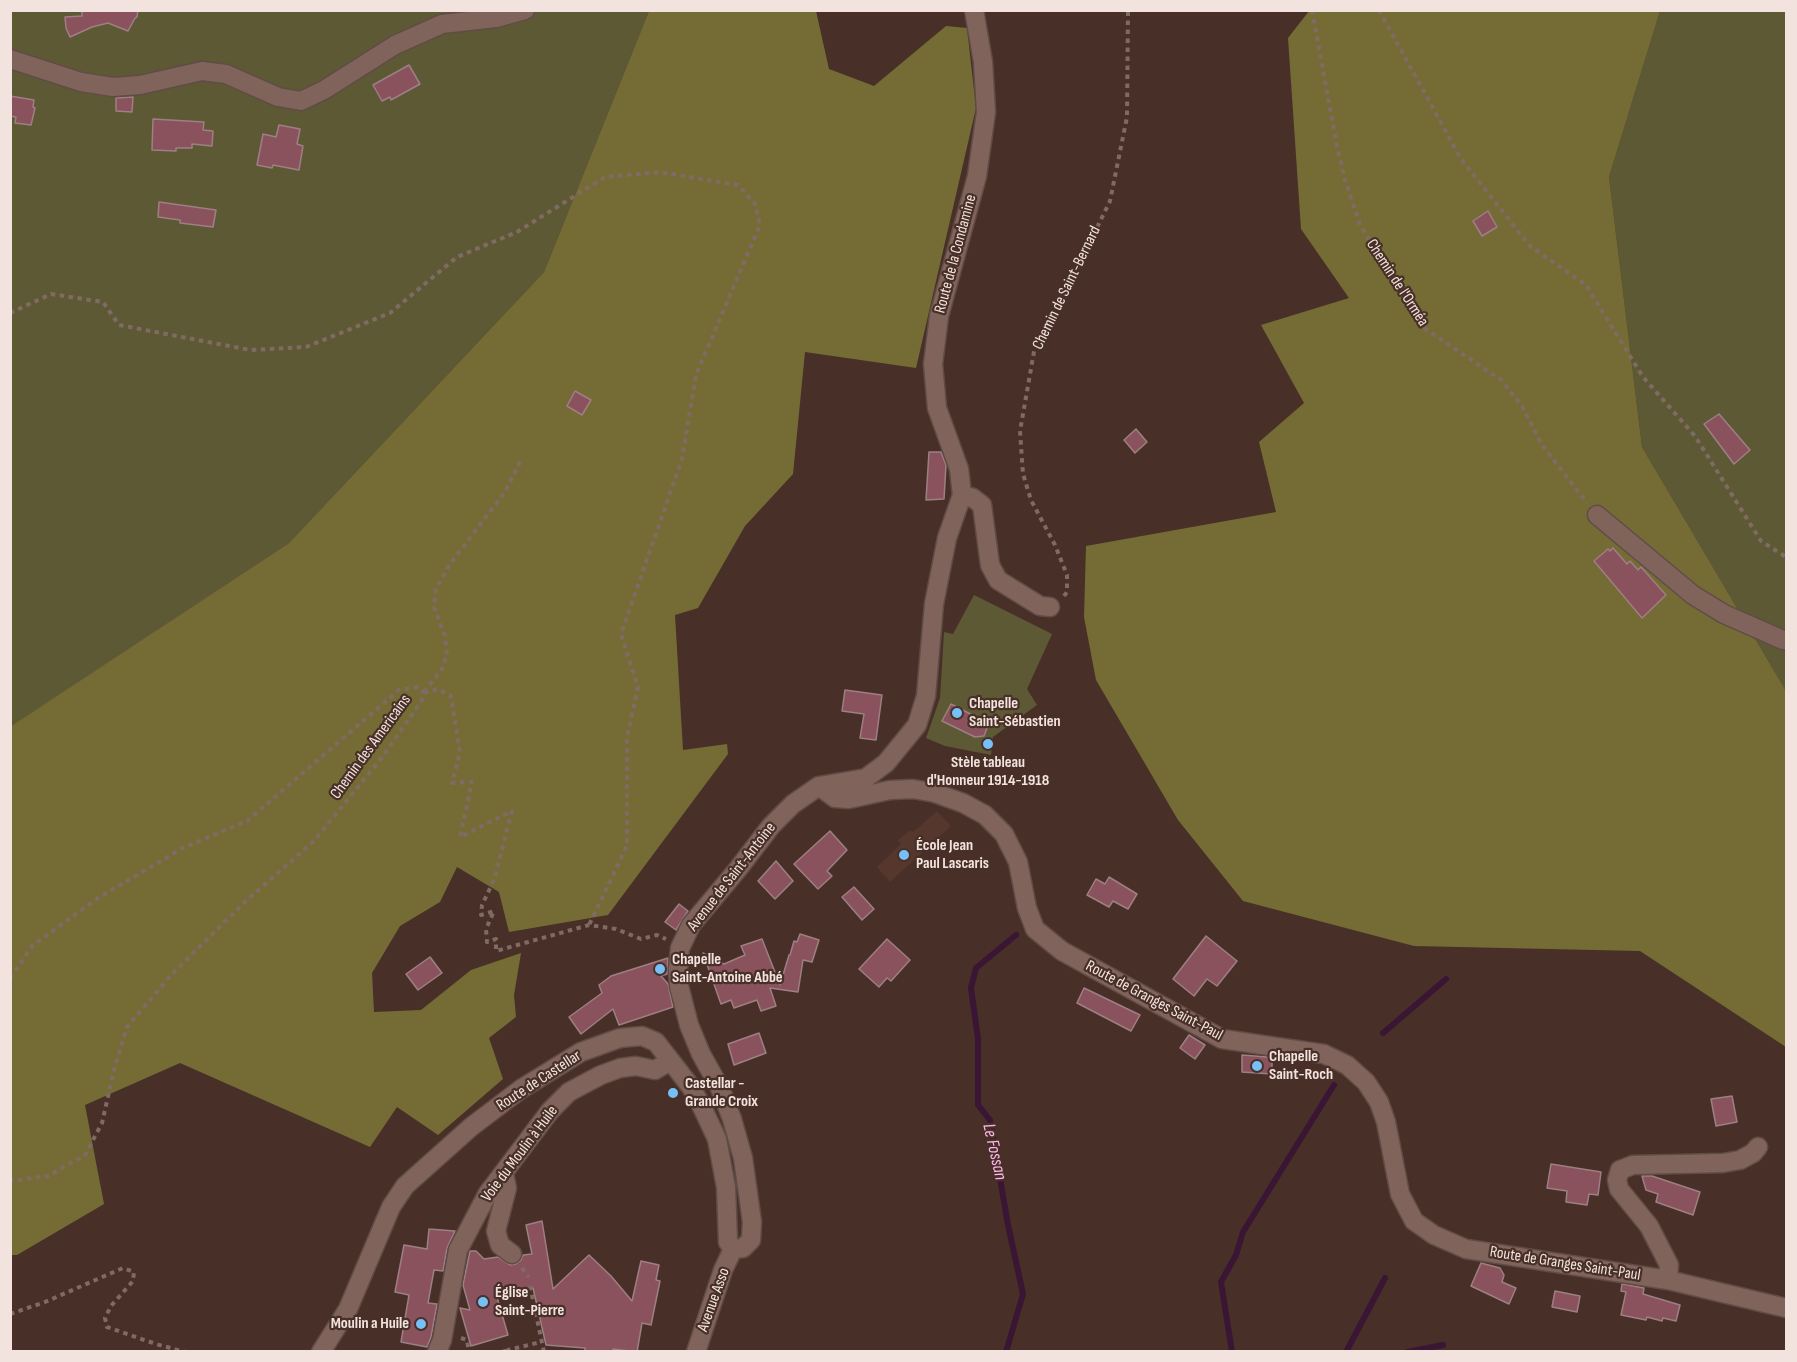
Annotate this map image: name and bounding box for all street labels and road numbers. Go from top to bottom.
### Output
street label: Route de la Condamine [931,193,981,315]
street label: Chemin de Saint-Bernard [1029,223,1105,353]
street label: Chemin de l'Orméa [1362,236,1432,330]
street label: Chemin des Americains [327,691,415,803]
street label: Avenue de Saint-Antoine [684,819,780,935]
street label: Route de Granges Saint-Paul [1082,957,1226,1045]
street label: Route de Castellar [493,1046,585,1116]
street label: Voie du Moulin à Huile [478,1102,562,1206]
street label: Route de Granges Saint-Paul [1488,1243,1642,1285]
street label: Avenue Asso [694,1265,734,1335]

